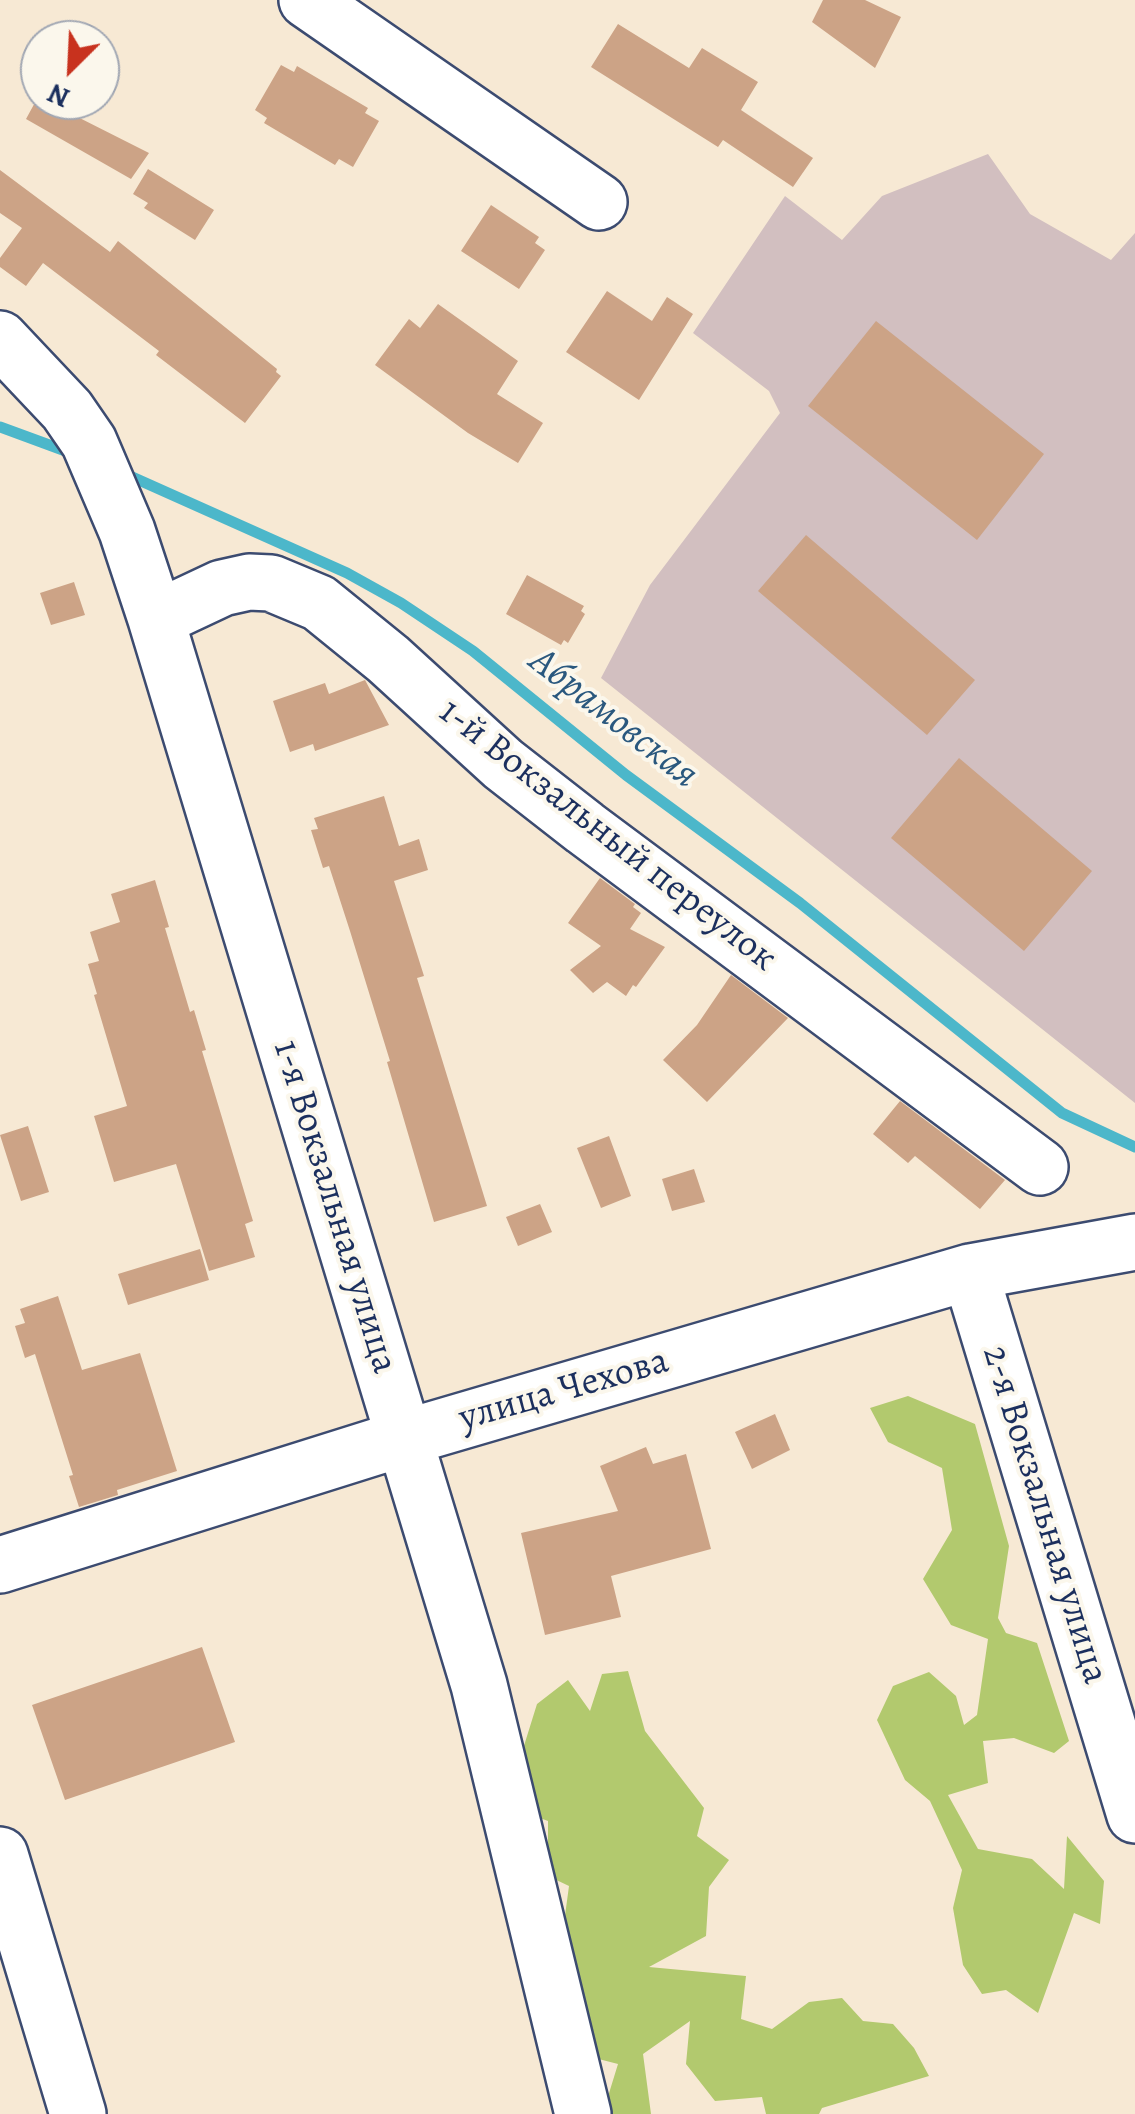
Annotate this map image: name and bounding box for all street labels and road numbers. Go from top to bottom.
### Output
street label: 1-й Вокзальный переулок [429,690,785,982]
street label: 1-я Вокзальная улица [262,1035,406,1379]
street label: улица Чехова [454,1339,674,1443]
street label: 2-я Вокзальная улица [971,1341,1117,1689]

